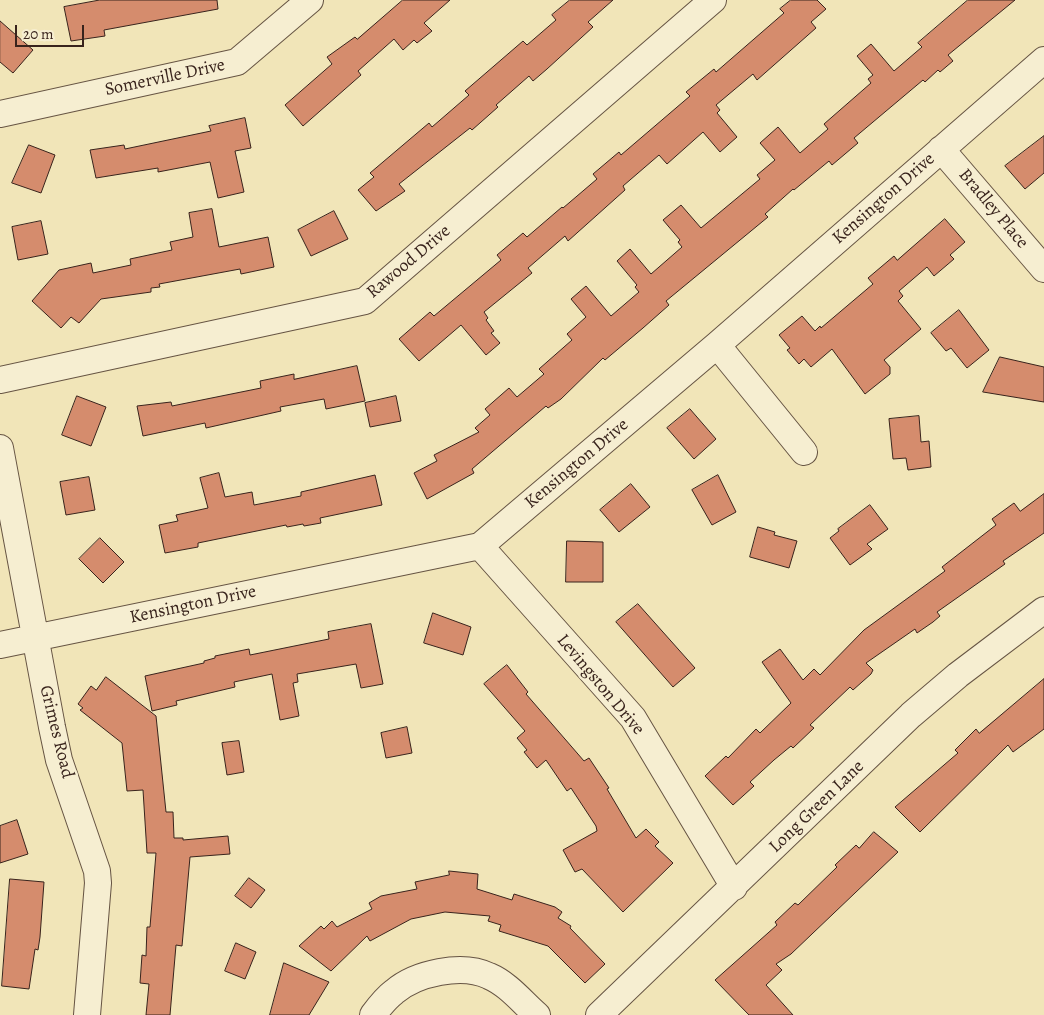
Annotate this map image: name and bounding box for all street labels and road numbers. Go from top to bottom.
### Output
street label: Somerville Drive [103,55,227,101]
street label: Kensington Drive [828,149,940,249]
street label: Bradley Place [953,165,1033,253]
street label: Rawood Drive [363,221,455,303]
street label: Kensington Drive [521,414,633,514]
street label: Kensington Drive [128,581,258,629]
street label: Levingston Drive [552,630,648,740]
street label: Grimes Road [34,683,78,781]
street label: Long Green Lane [765,756,869,858]

